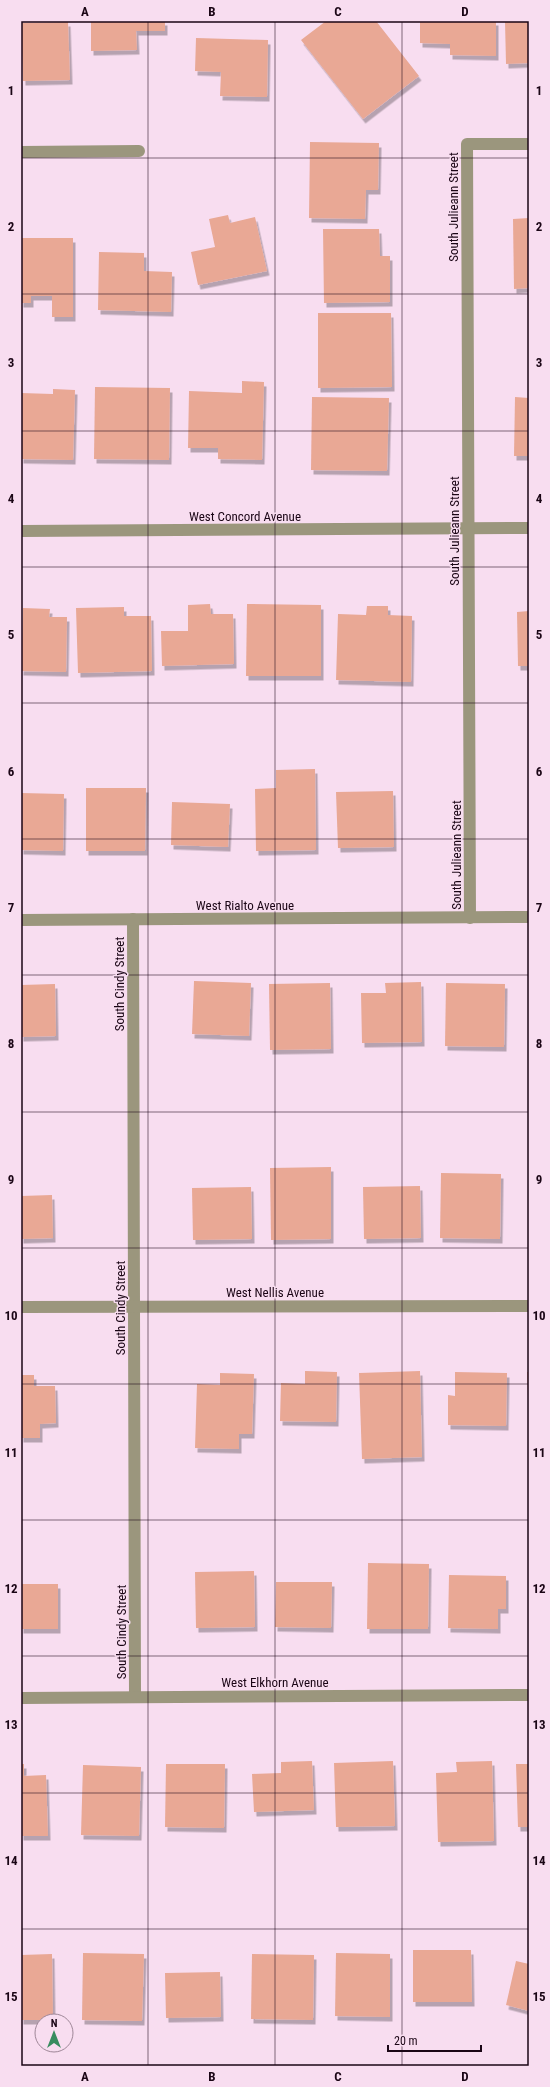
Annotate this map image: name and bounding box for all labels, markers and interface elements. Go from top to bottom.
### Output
text: A [81,4,89,19]
text: B [208,4,216,19]
text: C [334,4,342,19]
text: D [461,4,469,19]
text: 1 [8,83,14,98]
text: 1 [536,83,542,98]
street label: South Julieann Street [446,152,461,262]
text: 2 [8,219,15,234]
text: 2 [536,219,543,234]
text: 3 [8,355,14,370]
text: 3 [536,355,542,370]
street label: South Julieann Street [447,476,462,586]
text: 4 [8,491,15,506]
text: 4 [536,491,543,506]
street label: West Concord Avenue [189,509,301,524]
text: 5 [8,627,15,642]
text: 5 [536,627,543,642]
text: 6 [8,764,15,779]
text: 6 [536,764,543,779]
street label: South Julieann Street [449,800,464,910]
street label: West Rialto Avenue [196,898,294,913]
text: 7 [8,900,15,915]
text: 7 [536,900,543,915]
street label: South Cindy Street [112,937,127,1031]
text: 8 [8,1036,14,1051]
text: 8 [536,1036,542,1051]
text: 9 [8,1172,14,1187]
text: 9 [536,1172,542,1187]
street label: South Cindy Street [113,1261,128,1355]
street label: West Nellis Avenue [226,1285,324,1300]
text: 10 [4,1308,18,1323]
text: 10 [532,1308,546,1323]
text: 11 [4,1445,18,1460]
text: 11 [532,1445,546,1460]
text: 12 [4,1581,18,1596]
text: 12 [532,1581,546,1596]
street label: South Cindy Street [114,1585,129,1679]
street label: West Elkhorn Avenue [221,1675,329,1690]
text: 13 [4,1717,18,1732]
text: 13 [532,1717,546,1732]
text: 14 [4,1853,18,1868]
text: 14 [532,1853,546,1868]
text: 15 [4,1989,18,2004]
text: 15 [532,1989,546,2004]
north arrow [34,2013,74,2053]
text: N [51,2017,58,2030]
scale bar [388,2027,481,2053]
text: 20 m [394,2034,418,2048]
text: A [81,2069,89,2084]
text: B [208,2069,216,2084]
text: C [334,2069,342,2084]
text: D [461,2069,469,2084]

